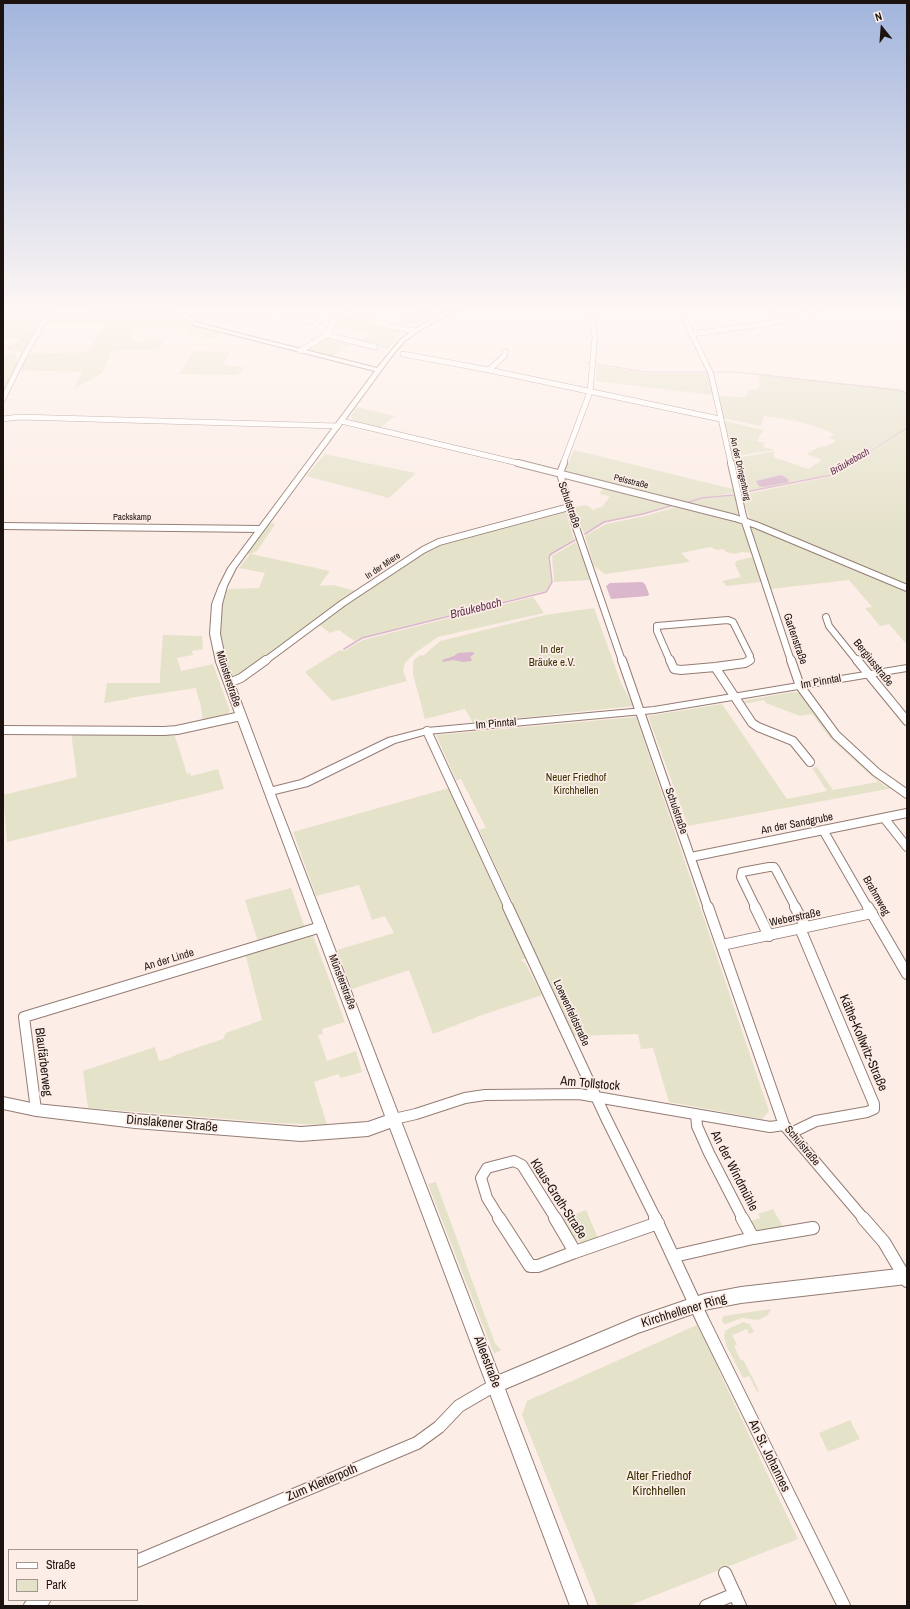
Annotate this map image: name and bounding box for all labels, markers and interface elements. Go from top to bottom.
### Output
north arrow [862,8,902,48]
text: N [873,9,884,24]
street label: An der Dringenburg [727,436,753,502]
water label: Bräukebach [828,446,872,478]
street label: Pelsstraße [613,472,649,492]
street label: Schulstraße [555,480,583,530]
street label: Packskamp [113,513,151,523]
street label: In der Miere [363,550,403,582]
water label: Bräukebach [449,596,503,622]
street label: Gartenstraße [780,612,810,666]
street label: Bergiusstraße [850,637,896,689]
park label: In der Bräuke e.V. [529,643,575,669]
street label: Münsterstraße [213,649,243,709]
street label: Im Pinntal [800,672,842,692]
street label: Im Pinntal [475,716,517,732]
park label: Neuer Friedhof Kirchhellen [546,771,606,797]
street label: Schulstraße [662,786,690,836]
street label: An der Sandgrube [760,811,834,837]
street label: Brahmweg [860,874,892,918]
street label: Weberstraße [768,906,822,930]
street label: An der Linde [142,946,196,974]
street label: Münsterstraße [325,952,359,1012]
street label: Loewenfeldstraße [550,978,592,1048]
street label: Käthe-Kollwitz-Straße [836,992,890,1094]
street label: Blaufärberweg [31,1027,55,1097]
street label: Am Tollstock [560,1074,620,1094]
street label: Dinslakener Straße [126,1112,218,1136]
street label: Schulstraße [781,1123,823,1169]
street label: An der Windmühle [707,1128,761,1214]
street label: Klaus-Groth-Straße [526,1156,590,1242]
street label: Kirchhellener Ring [640,1291,728,1331]
street label: Alleestraße [470,1334,504,1390]
street label: An St. Johannes [745,1417,793,1495]
street label: Zum Kletterpoth [284,1461,360,1505]
park label: Alter Friedhof Kirchhellen [627,1469,691,1500]
legend [8,1549,138,1601]
text: Straße [46,1557,76,1573]
text: Park [46,1577,66,1593]

